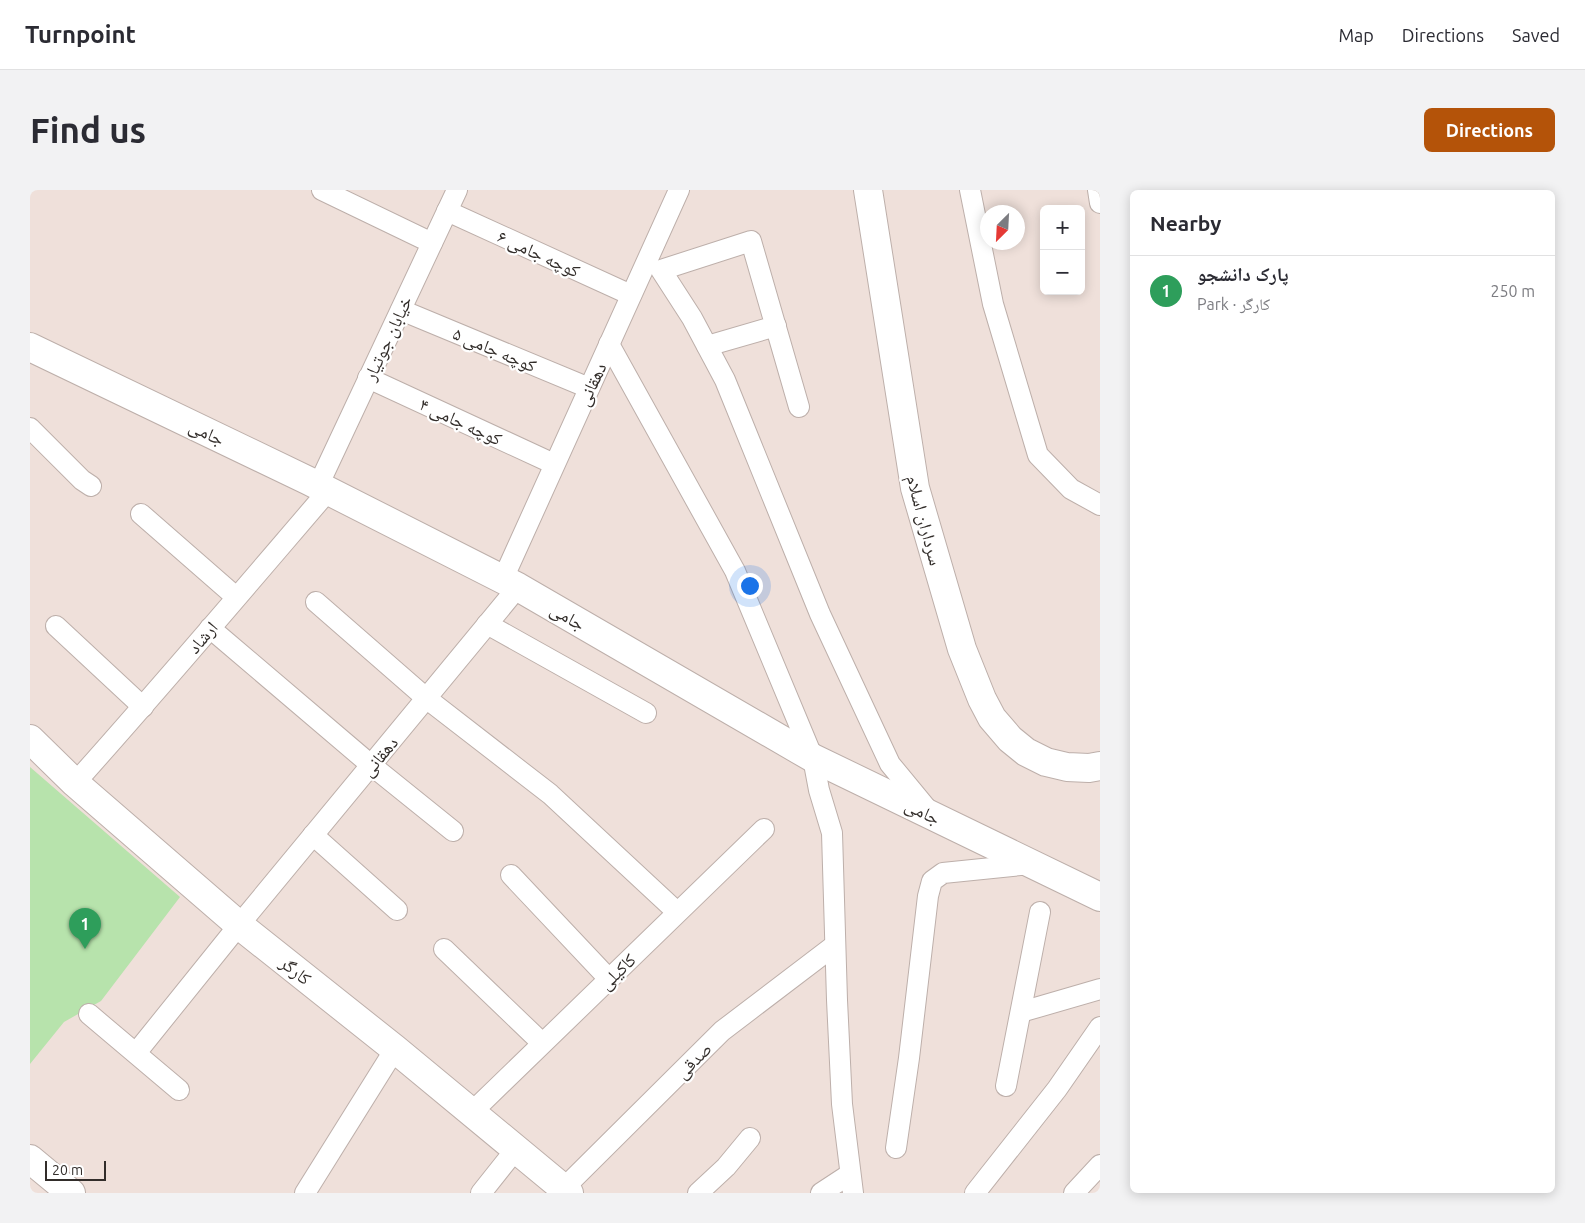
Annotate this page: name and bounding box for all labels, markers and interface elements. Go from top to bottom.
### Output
text: Turnpoint [25,21,136,48]
text: Map [1338,25,1374,45]
text: Directions [1402,25,1484,45]
text: Saved [1512,25,1560,45]
button: Directions [1424,108,1555,152]
text: Find us [30,110,146,150]
north arrow [980,205,1025,250]
map controls [1040,205,1085,295]
button: + [1040,205,1085,250]
text: Nearby [1150,211,1221,235]
street label: کوچه جامی ۶ [494,225,584,283]
button: − [1040,250,1085,295]
text: پارک دانشجو [1197,263,1289,285]
text: 1 [1161,282,1171,300]
text: 250 m [1490,282,1535,300]
street label: خیابان جوتیار [358,293,417,385]
text: Park · کارگر [1197,295,1270,313]
street label: کوچه جامی ۵ [450,323,540,378]
street label: دهقانی [572,359,611,410]
street label: کوچه جامی ۴ [416,393,506,451]
street label: جامی [185,415,228,451]
street label: سرداران اسلام [900,473,947,568]
your location [737,573,763,599]
street label: جامی [546,598,589,636]
street label: ارشاد [183,617,222,658]
street label: دهقانی [357,732,403,781]
street label: جامی [901,794,944,830]
pin: 1 [69,908,101,949]
street label: کاکیلی [595,949,641,994]
street label: کارگر [275,951,316,989]
street label: صدقی [671,1038,717,1084]
scale bar [45,1158,106,1181]
text: 20 m [52,1162,83,1178]

